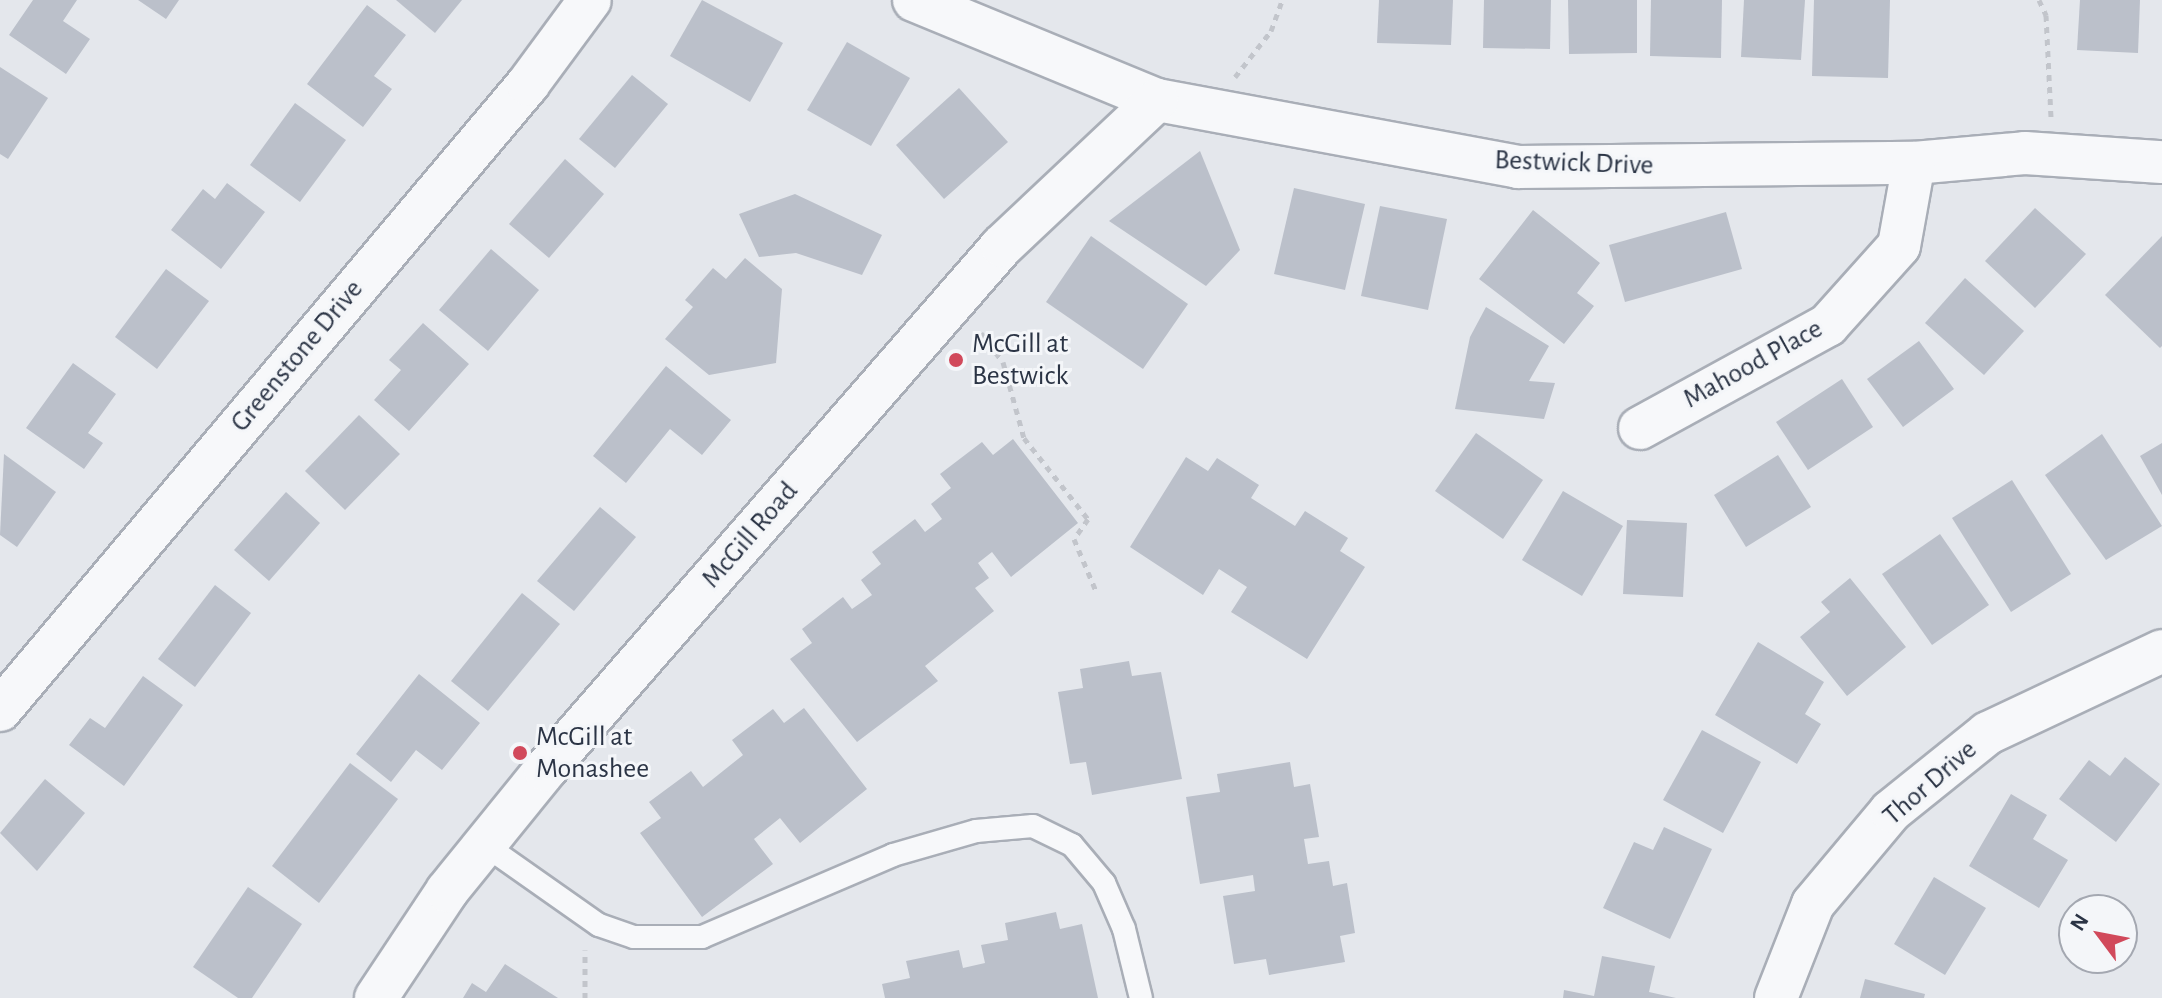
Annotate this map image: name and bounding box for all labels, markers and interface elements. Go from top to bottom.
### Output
street label: Bestwick Drive [1494,143,1654,183]
street label: Greenstone Drive [224,273,370,439]
street label: Mahood Place [1678,312,1828,416]
place label: McGill at Bestwick [972,327,1068,393]
marker: McGill at Bestwick [947,351,965,369]
street label: McGill Road [695,475,805,595]
place label: McGill at Monashee [536,720,649,786]
street label: Thor Drive [1876,733,1984,833]
marker: McGill at Monashee [511,744,529,762]
north arrow [2058,894,2138,974]
text: N [2066,910,2093,935]

